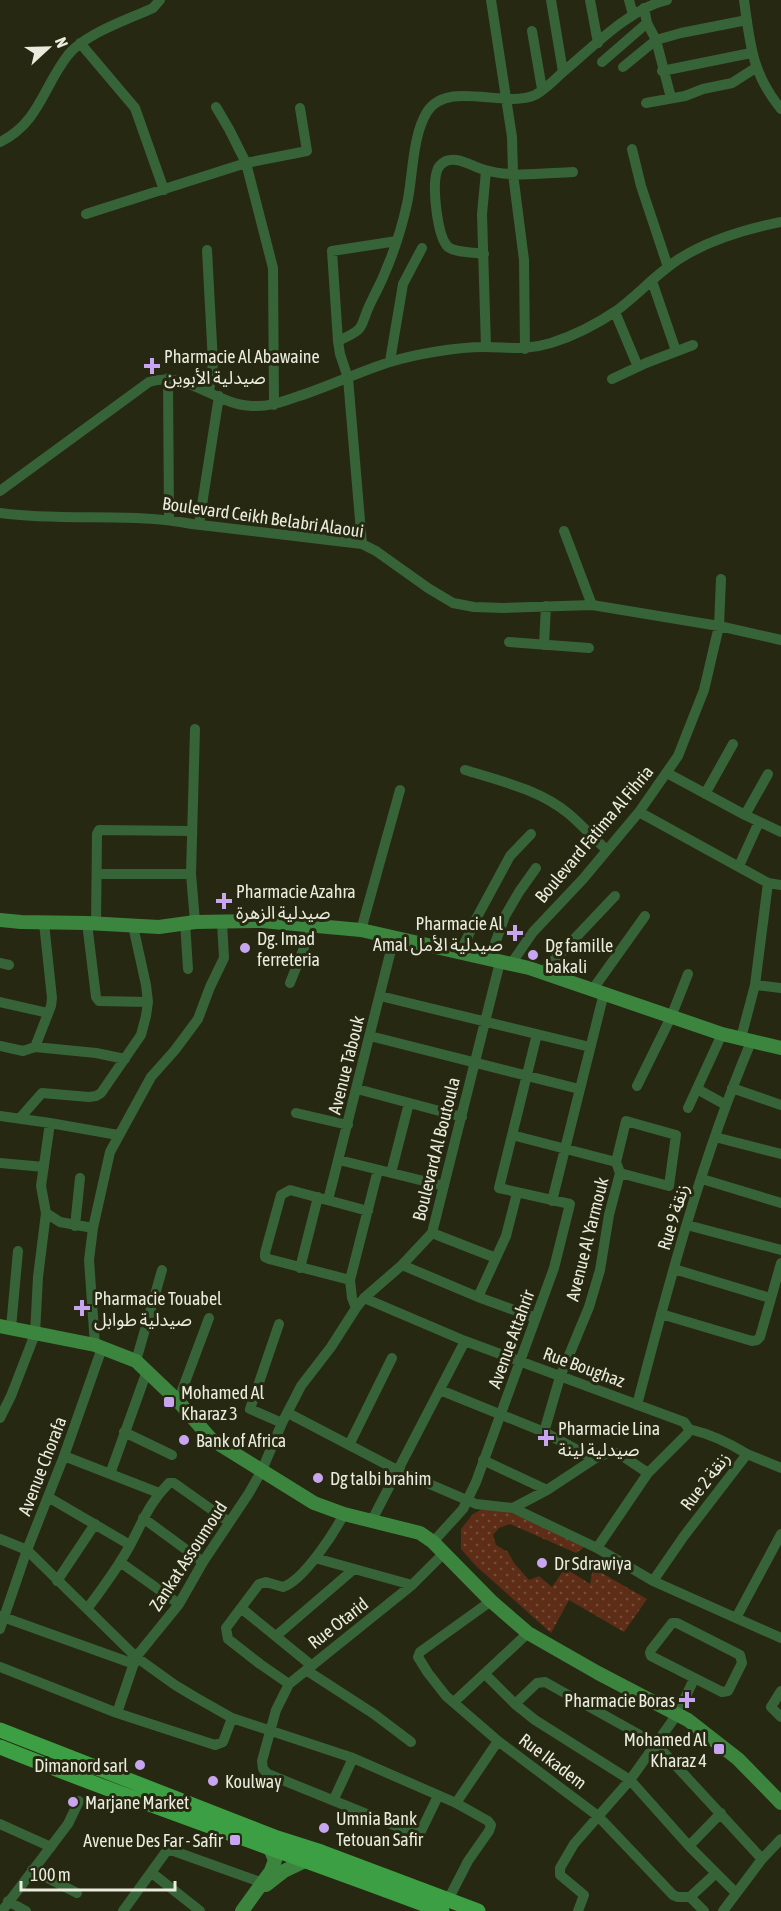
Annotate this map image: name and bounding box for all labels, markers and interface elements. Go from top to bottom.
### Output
north arrow [18,18,78,78]
text: N [52,35,72,50]
place label: Pharmacie Al Abawaine صيدلية الأبوين [164,346,320,389]
marker: Pharmacie Al Abawaine صيدلية الأبوين [145,359,159,373]
street label: Boulevard Ceikh Belabri Alaoui [161,492,365,542]
street label: Boulevard Fatima Al Fihria [530,761,658,907]
place label: Pharmacie Azahra صيدلية الزهرة [236,881,356,924]
marker: Pharmacie Azahra صيدلية الزهرة [217,894,231,908]
place label: Pharmacie Al Amal صيدلية الأمل [373,913,503,956]
marker: Pharmacie Al Amal صيدلية الأمل [508,926,522,940]
place label: Dg. Imad ferreteria [257,928,320,970]
place label: Dg famille bakali [545,935,613,977]
marker: Dg. Imad ferreteria [238,941,252,955]
marker: Dg famille bakali [526,948,540,962]
street label: Avenue Tabouk [324,1013,368,1117]
street label: Boulevard Al Boutoula [408,1075,464,1223]
street label: Avenue Al Yarmouk [561,1175,613,1303]
street label: Rue 9 زنقة [653,1181,694,1253]
street label: Avenue Attahrir [483,1286,539,1391]
place label: Pharmacie Touabel صيدلية طوابل [94,1288,222,1331]
marker: Pharmacie Touabel صيدلية طوابل [75,1301,89,1315]
street label: Rue Boughaz [540,1343,628,1392]
place label: Mohamed Al Kharaz 3 [181,1382,264,1424]
marker: Mohamed Al Kharaz 3 [162,1395,176,1409]
street label: Avenue Chorafa [14,1414,70,1518]
place label: Pharmacie Lina صيدلية لينة [558,1418,660,1460]
place label: Bank of Africa [196,1430,286,1451]
marker: Pharmacie Lina صيدلية لينة [539,1431,553,1445]
marker: Bank of Africa [177,1433,191,1447]
street label: Rue 2 زنقة [676,1448,735,1515]
place label: Dg talbi brahim [330,1468,431,1489]
marker: Dg talbi brahim [311,1471,325,1485]
street label: Zankat Assoumoud [145,1497,231,1615]
place label: Dr Sdrawiya [554,1553,632,1574]
marker: Dr Sdrawiya [535,1556,549,1570]
street label: Rue Otarid [304,1593,372,1653]
place label: Pharmacie Boras [564,1690,675,1711]
marker: Pharmacie Boras [680,1693,694,1707]
street label: Rue Ikadem [515,1729,591,1793]
place label: Mohamed Al Kharaz 4 [624,1729,707,1771]
marker: Mohamed Al Kharaz 4 [712,1742,726,1756]
place label: Dimanord sarl [34,1755,128,1776]
marker: Dimanord sarl [133,1758,147,1772]
place label: Koulway [225,1771,282,1792]
marker: Koulway [206,1774,220,1788]
place label: Marjane Market [85,1792,189,1813]
marker: Marjane Market [66,1795,80,1809]
place label: Umnia Bank Tetouan Safir [336,1808,424,1850]
marker: Umnia Bank Tetouan Safir [317,1821,331,1835]
place label: Avenue Des Far - Safir [83,1830,224,1851]
marker: Avenue Des Far - Safir [228,1833,242,1847]
scale bar [21,1854,176,1892]
text: 100 m [30,1864,71,1885]

